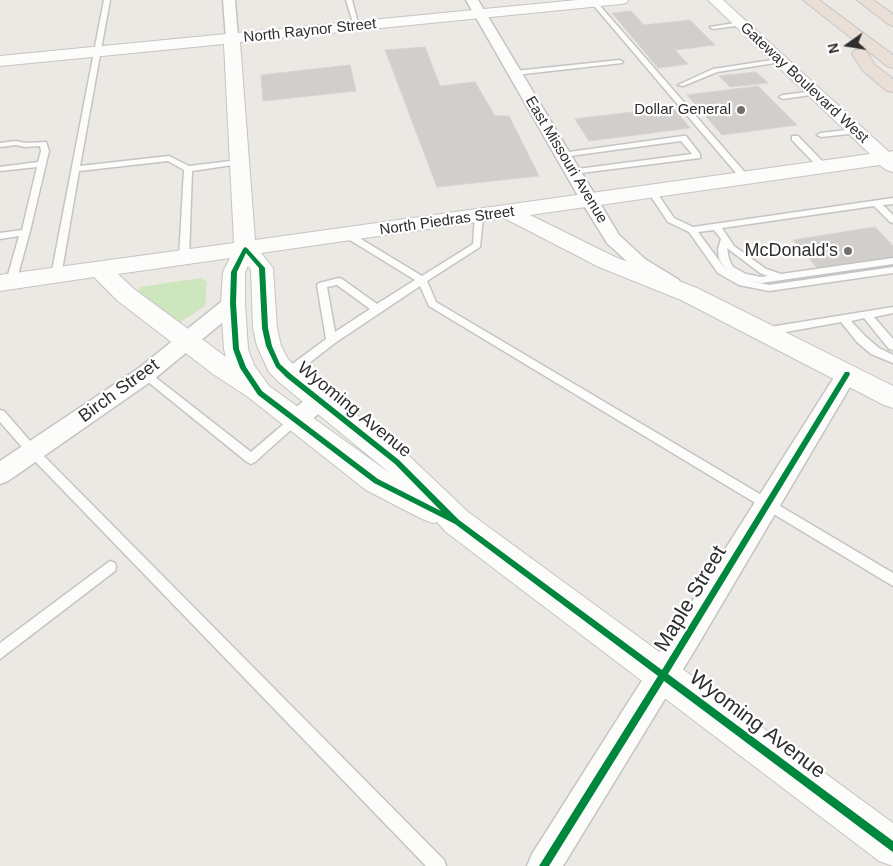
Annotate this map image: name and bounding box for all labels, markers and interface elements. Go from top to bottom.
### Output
street label: North Raynor Street [243,15,377,47]
street label: Gateway Boulevard West [736,19,872,147]
north arrow [823,20,873,70]
text: N [824,42,842,55]
street label: East Missouri Avenue [521,93,611,227]
place label: Dollar General [634,101,731,119]
marker: Dollar General [735,104,747,116]
street label: North Piedras Street [378,203,516,239]
place label: McDonald's [745,240,838,262]
marker: McDonald's [842,245,854,257]
street label: Birch Street [75,355,163,427]
street label: Wyoming Avenue [293,357,415,463]
street label: Maple Street [650,541,732,657]
street label: Wyoming Avenue [684,666,830,784]

